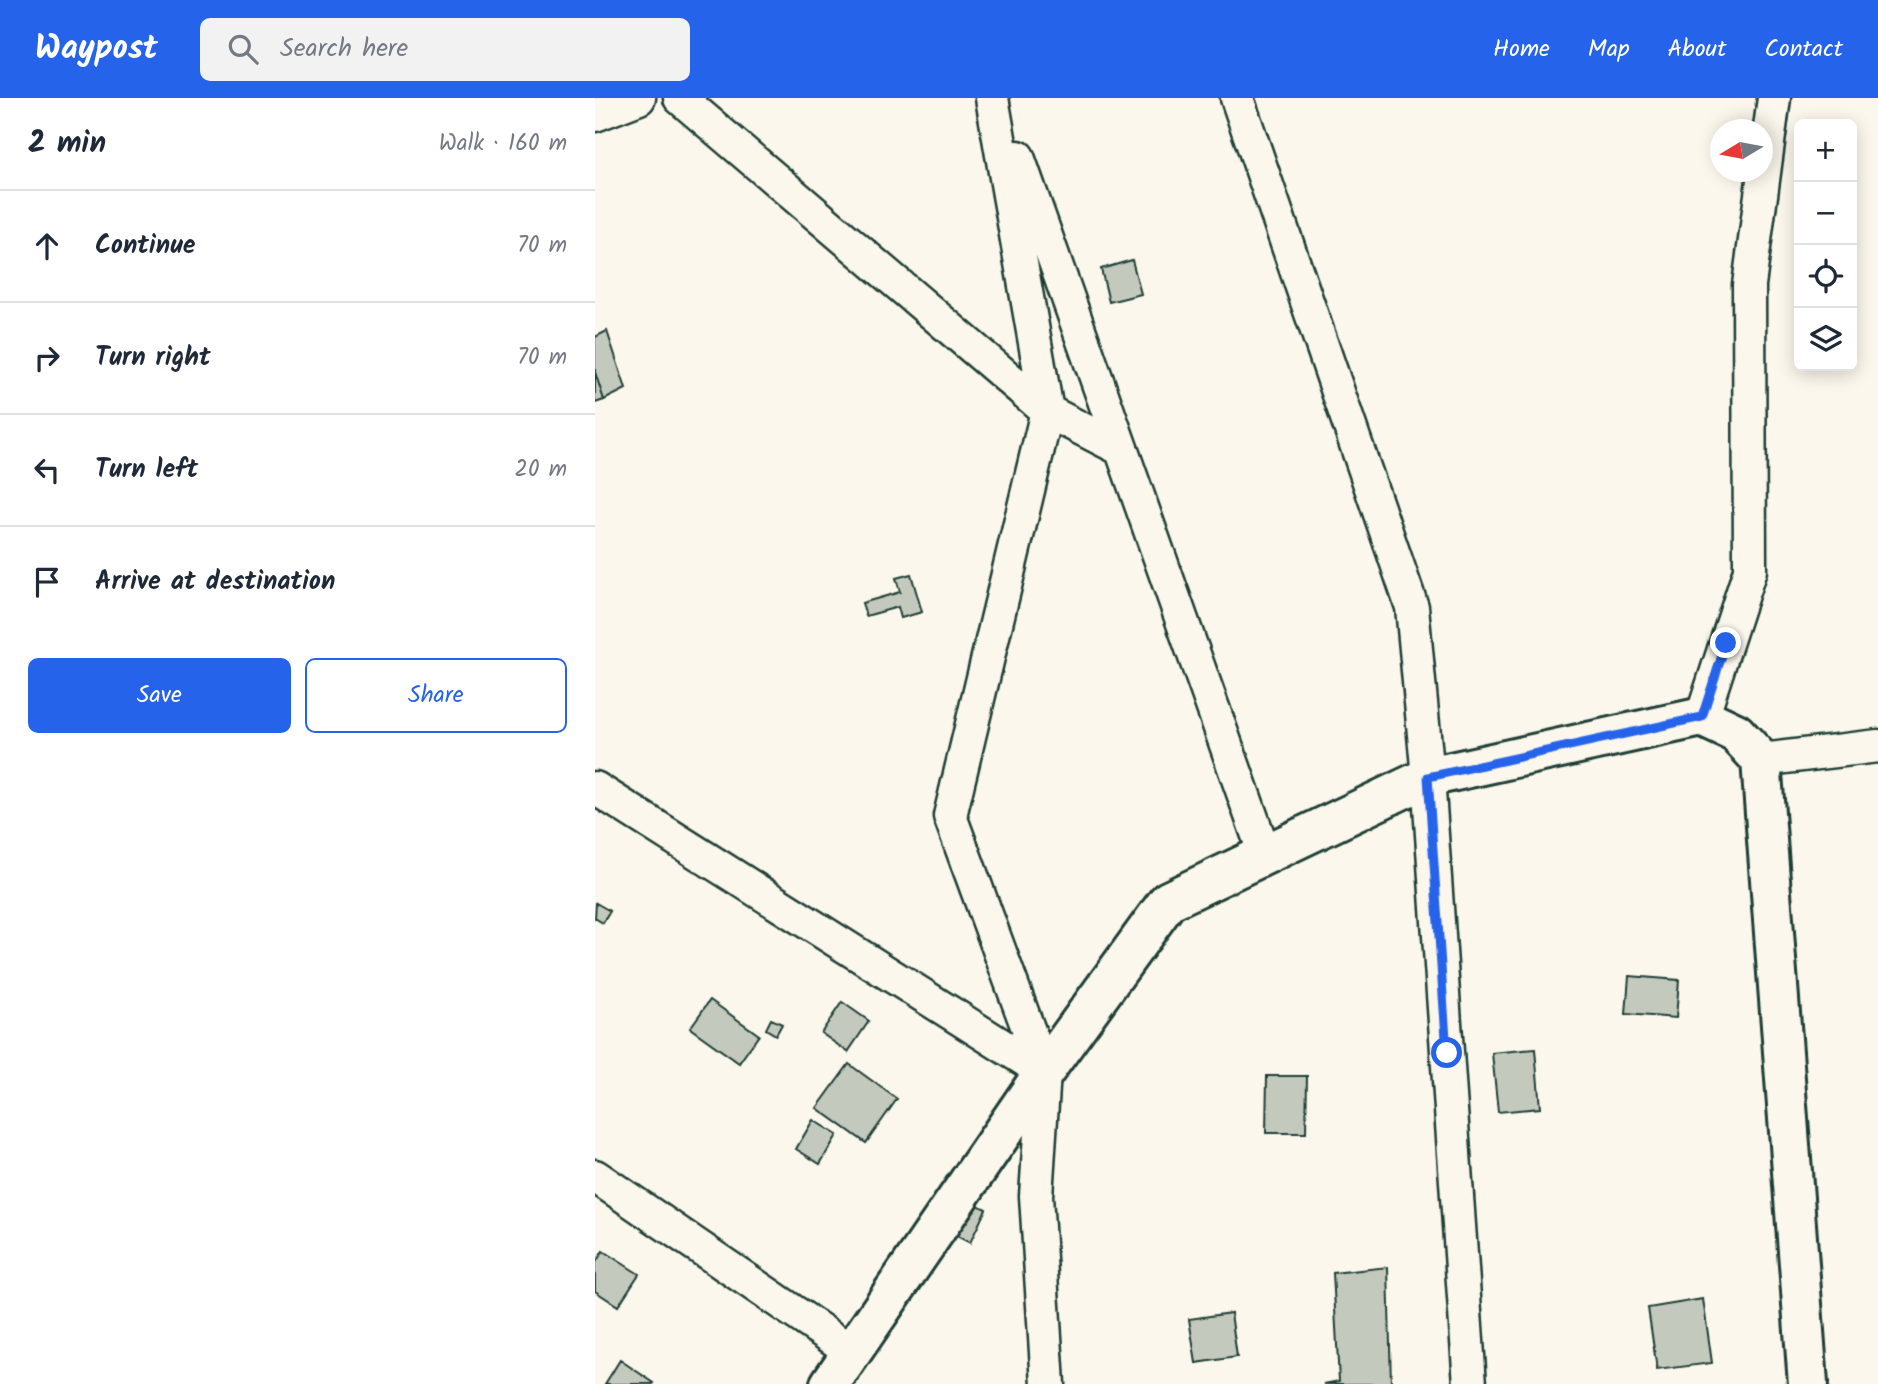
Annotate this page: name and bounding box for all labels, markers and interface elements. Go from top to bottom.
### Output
search box [200,18,690,81]
text: Waypost [35,23,158,76]
text: Search here [280,28,408,70]
icon: search [224,30,262,68]
text: Home [1493,30,1550,69]
text: Map [1588,30,1630,69]
text: About [1668,30,1726,69]
text: Contact [1764,30,1843,69]
north arrow [1710,119,1773,182]
map controls [1794,119,1857,371]
button: + [1794,119,1857,182]
text: 2 min [28,120,106,168]
text: Walk · 160 m [439,126,567,162]
button: − [1794,182,1857,245]
text: Continue [95,225,196,267]
icon: ahead [28,227,66,265]
text: 70 m [517,228,567,264]
button: locate [1794,245,1857,308]
button: layers [1794,308,1857,371]
text: Turn right [95,337,211,379]
icon: right [28,339,66,377]
text: 70 m [517,340,567,376]
text: Turn left [95,449,198,491]
icon: left [28,451,66,489]
text: 20 m [515,452,567,488]
text: Arrive at destination [95,561,335,603]
icon: arrive [28,563,66,601]
route end [1710,627,1741,658]
button: Save [28,658,291,733]
button: Share [305,658,567,733]
route start [1431,1037,1462,1068]

